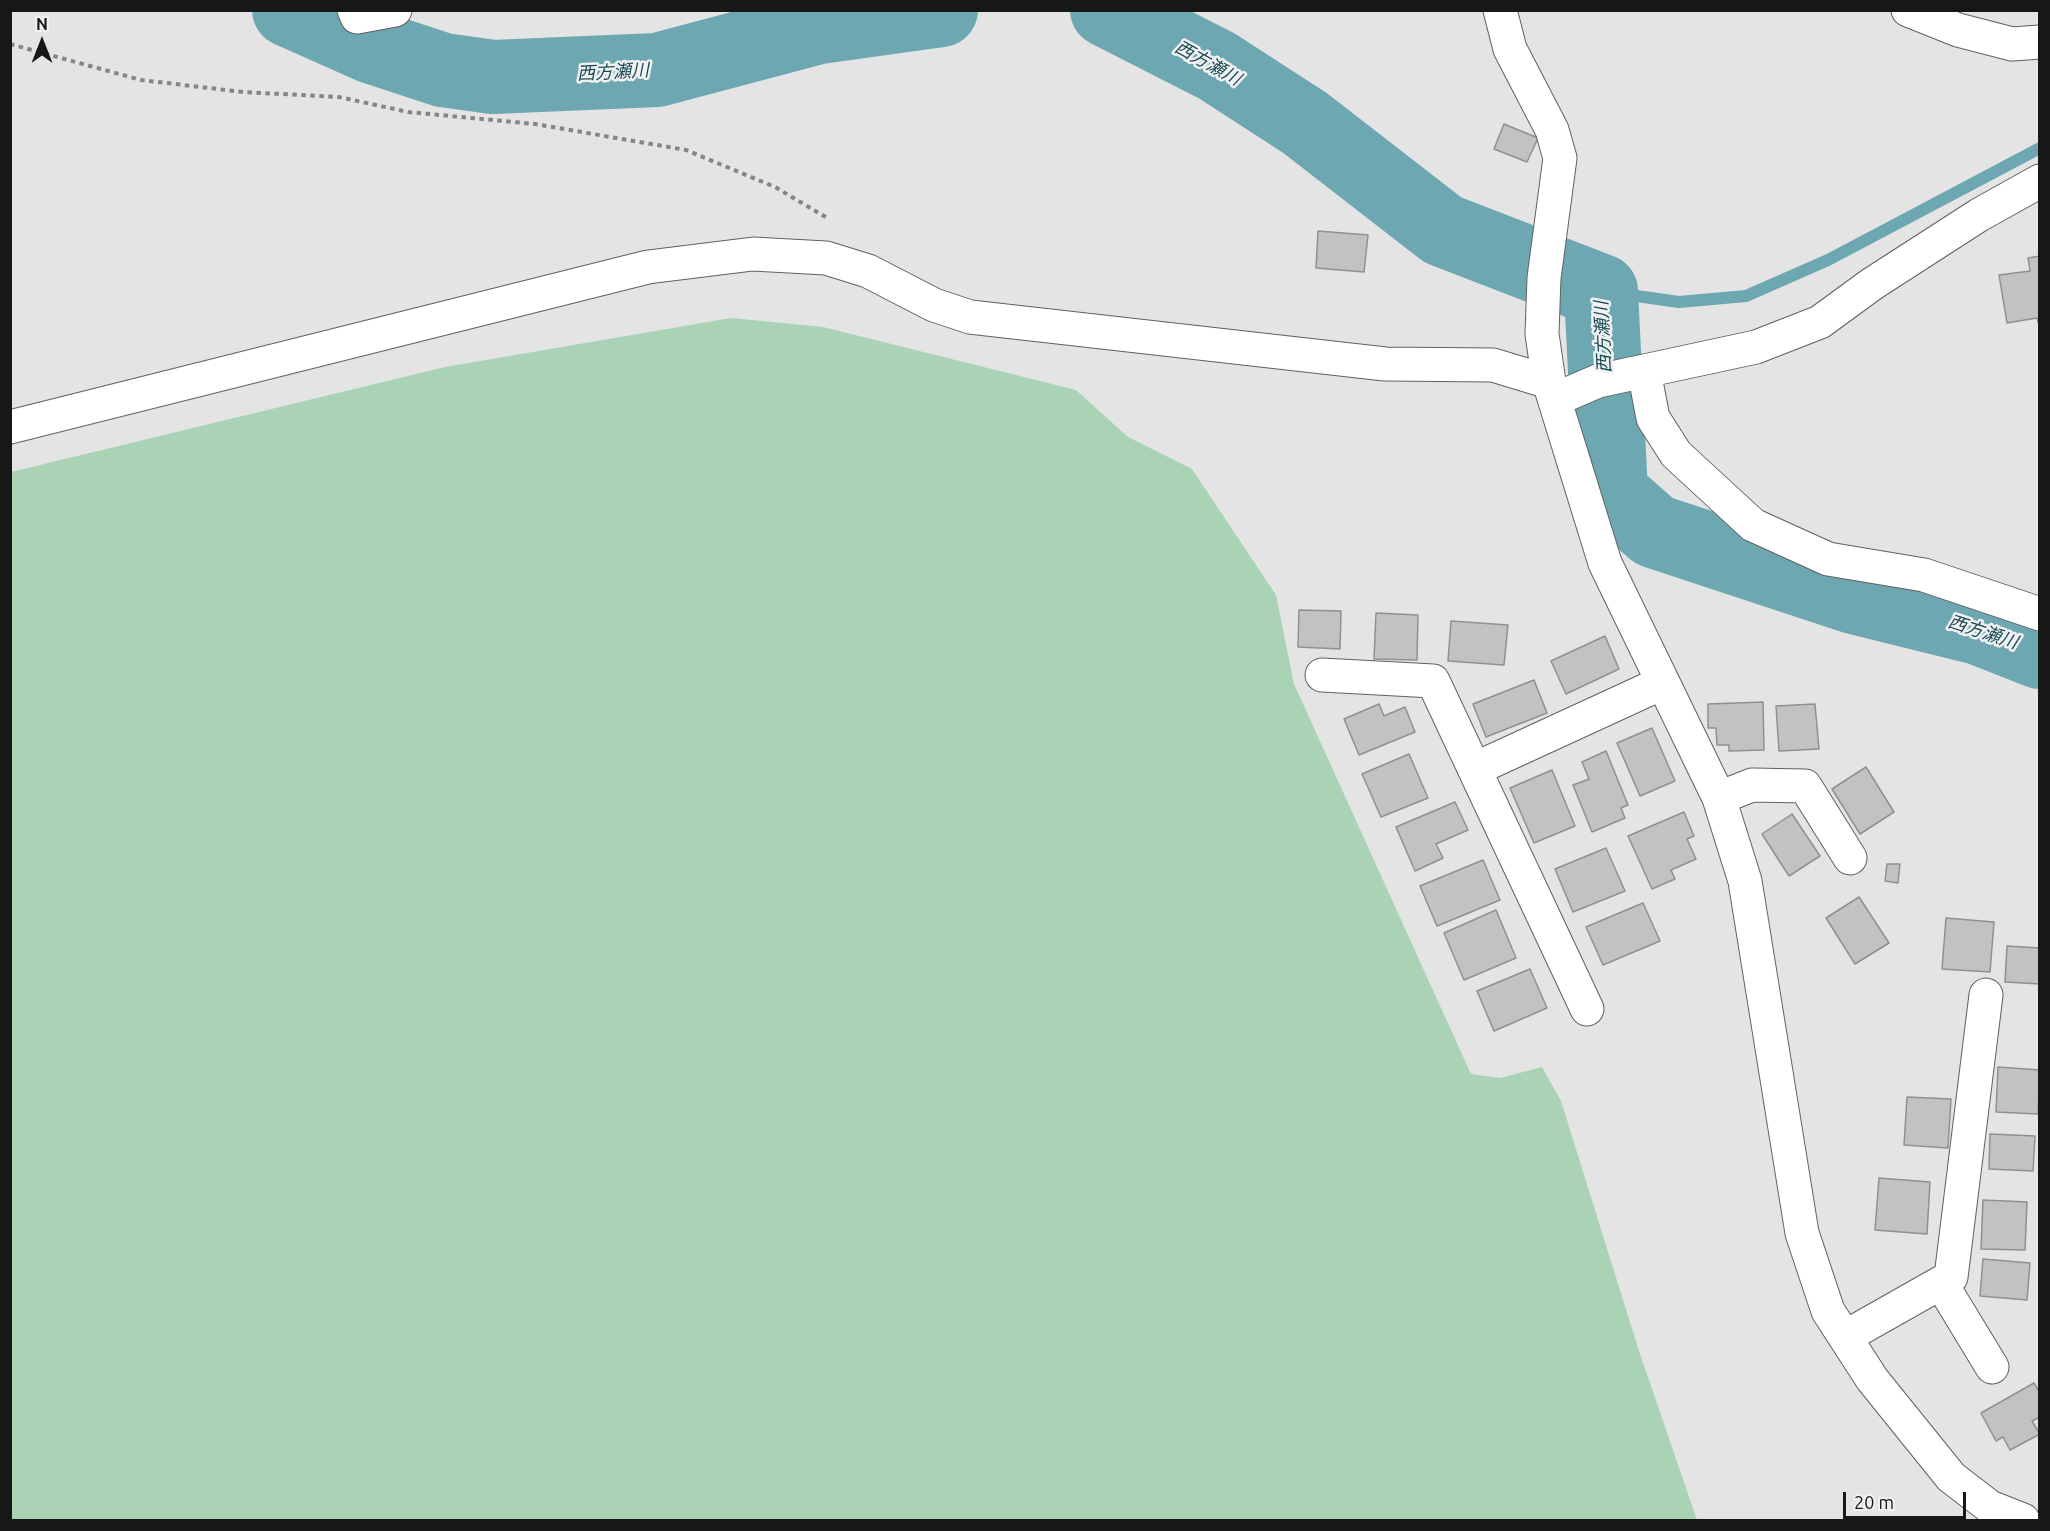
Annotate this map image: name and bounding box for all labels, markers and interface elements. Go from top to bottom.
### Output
north arrow [12,12,72,72]
text: N [36,15,48,33]
water label: 西方瀬川 [1171,36,1245,90]
water label: 西方瀬川 [576,59,650,85]
water label: 西方瀬川 [1590,300,1616,374]
water label: 西方瀬川 [1945,611,2021,653]
scale bar [1846,1480,1969,1518]
text: 20 m [1854,1492,1894,1512]

